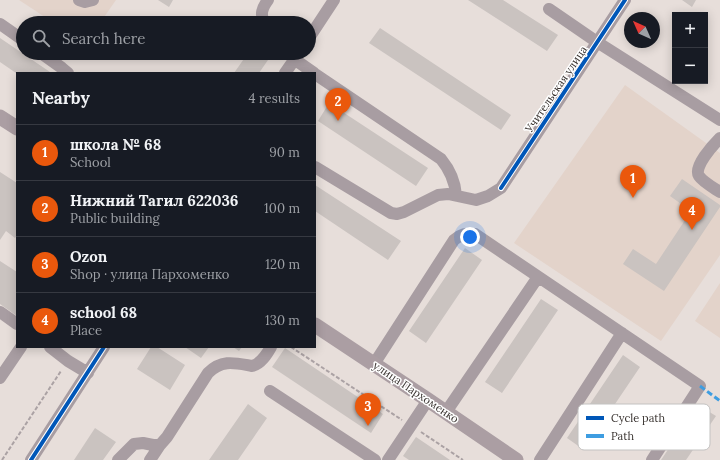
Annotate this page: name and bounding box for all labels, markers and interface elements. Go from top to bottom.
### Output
north arrow [624,12,660,48]
map controls [672,12,708,84]
button: + [672,12,708,48]
search box [16,16,316,60]
icon: search [30,27,52,49]
text: Search here [62,29,145,48]
street label: Учительская улица [521,43,590,136]
button: − [672,48,708,84]
text: Nearby [32,87,90,109]
pin: 2 [325,88,351,121]
text: 4 results [249,90,300,107]
text: школа № 68 [70,135,161,154]
text: 1 [42,144,48,161]
text: 90 m [269,144,300,161]
text: School [70,154,111,171]
pin: 1 [620,165,646,198]
text: Нижний Тагил 622036 [70,191,238,210]
pin: 4 [679,197,705,230]
text: 2 [42,200,48,217]
text: 100 m [264,200,300,217]
text: Public building [70,210,160,227]
your location [460,227,480,247]
text: Ozon [70,247,107,266]
text: 3 [41,256,49,273]
text: 120 m [265,256,300,273]
text: Shop · улица Пархоменко [70,266,229,283]
text: school 68 [70,303,137,322]
text: 4 [41,312,49,329]
text: 130 m [265,312,300,329]
text: Place [70,322,102,339]
street label: улица Пархоменко [370,358,462,426]
pin: 3 [355,393,381,426]
legend [578,404,710,450]
text: Cycle path [611,411,666,425]
text: Path [611,429,634,443]

